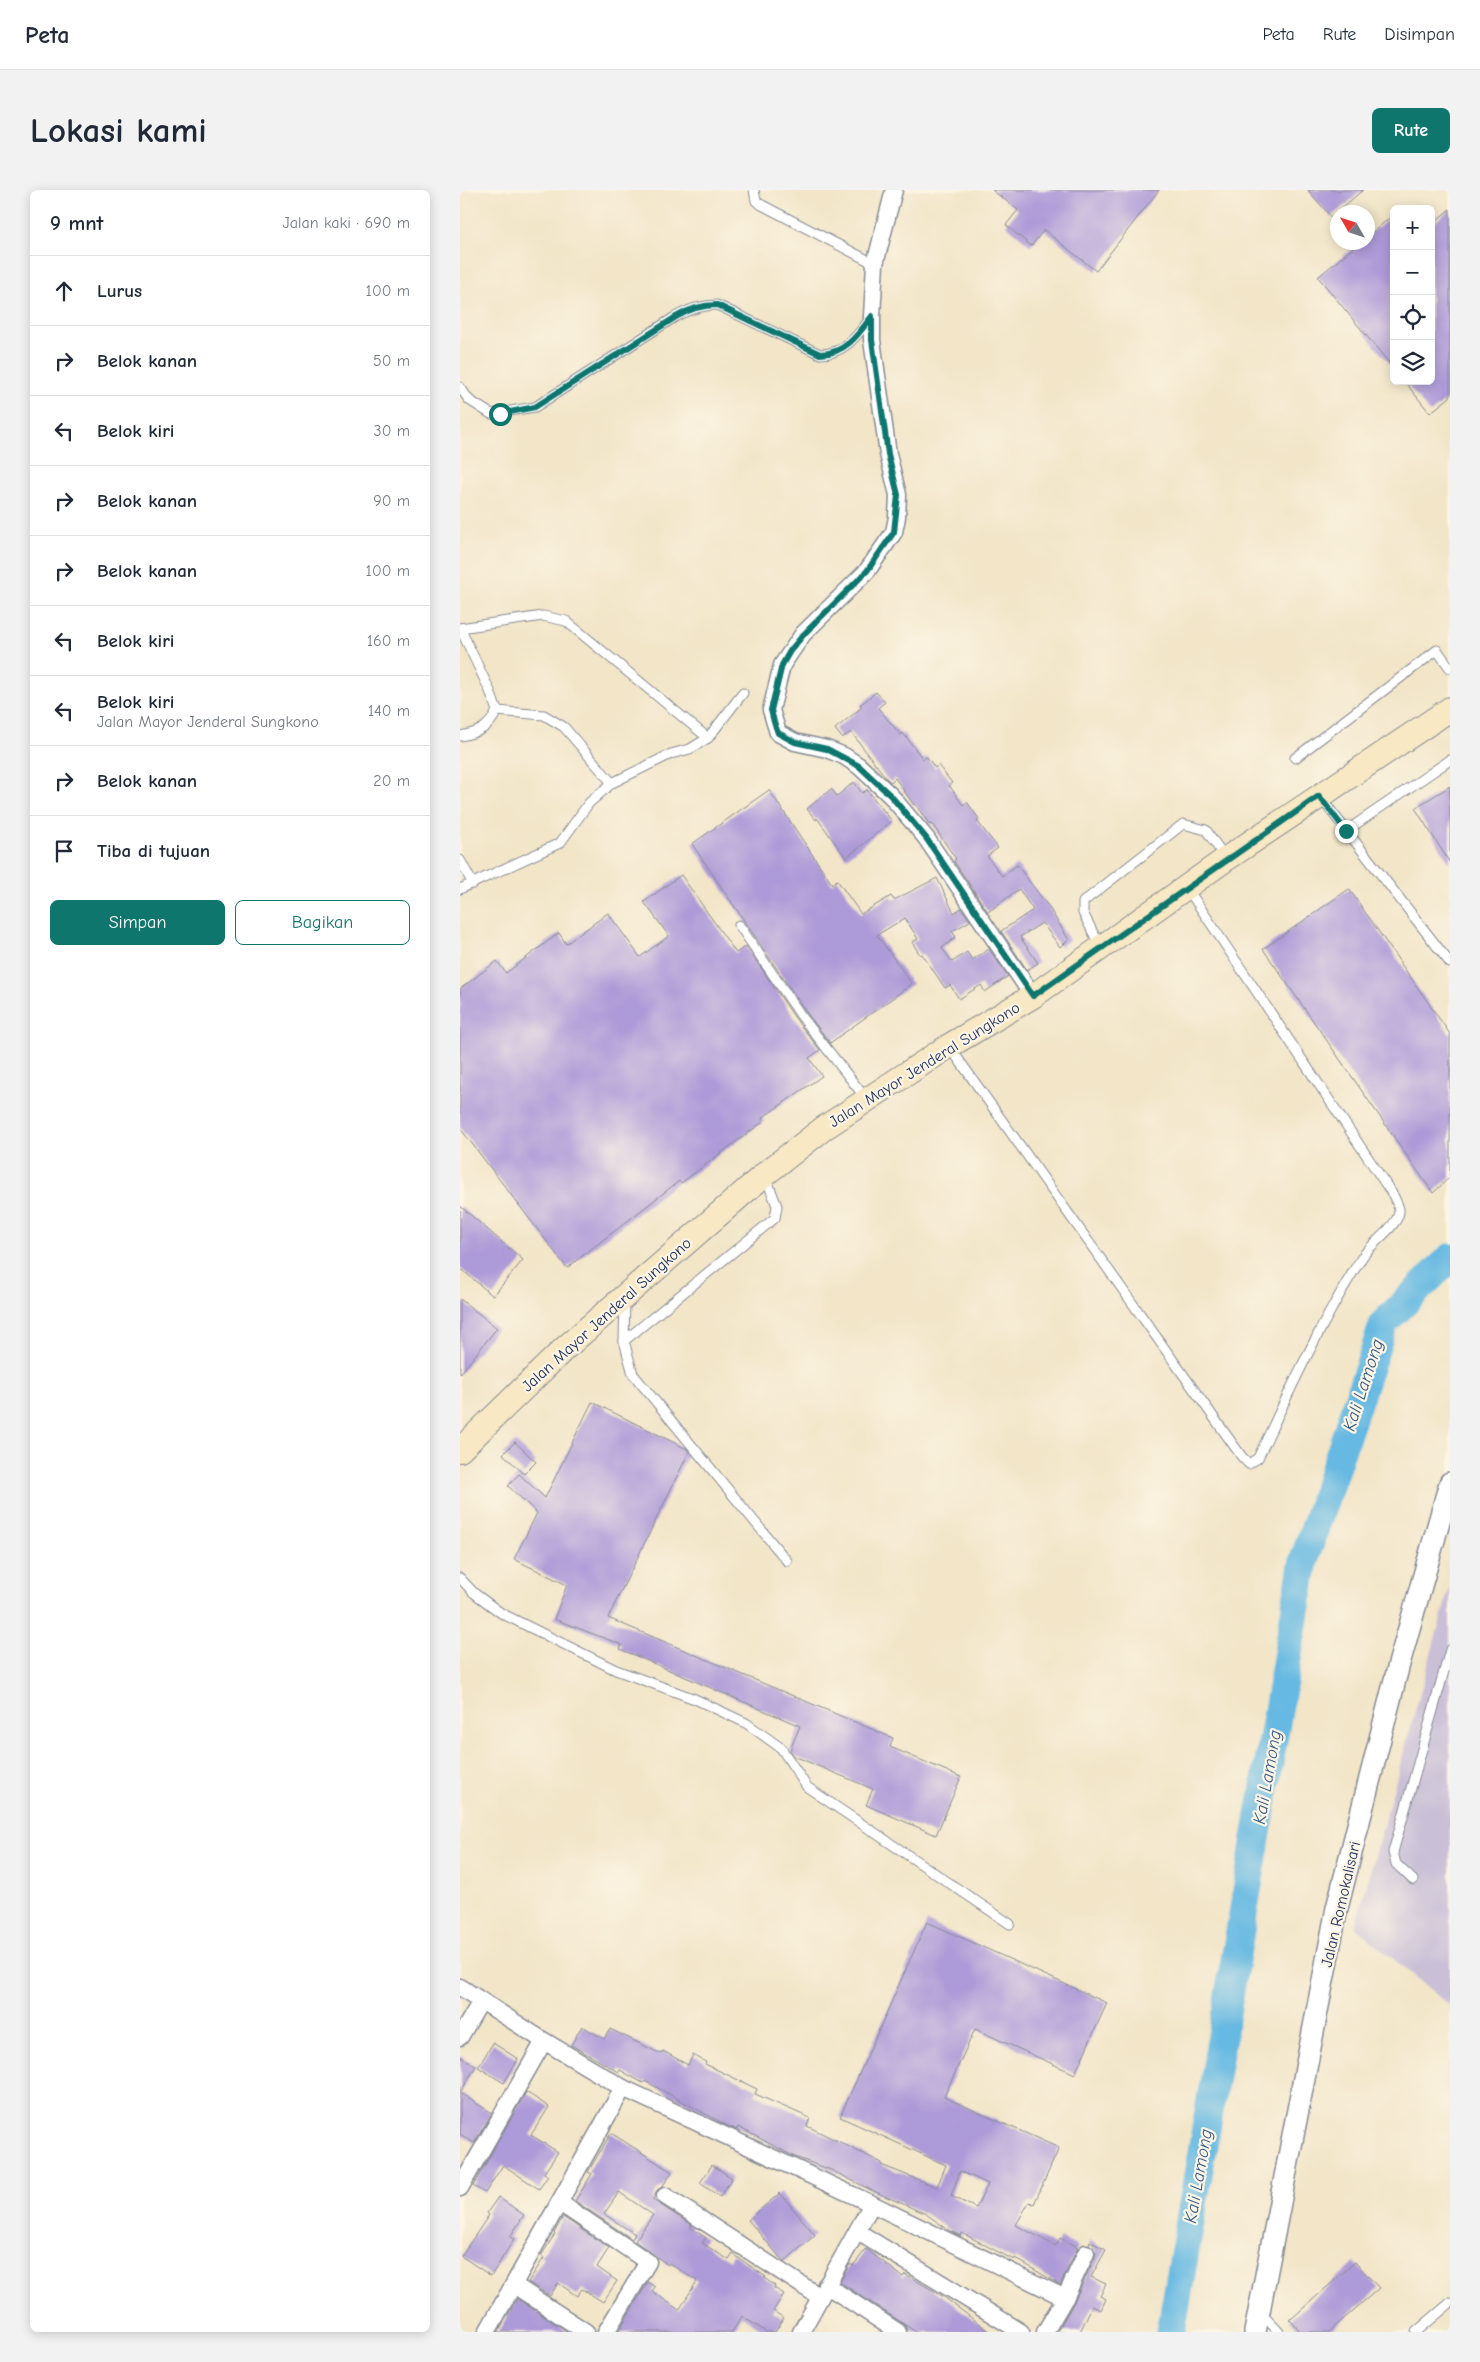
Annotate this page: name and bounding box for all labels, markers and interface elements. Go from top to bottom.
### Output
text: Peta [25,21,70,49]
text: Peta [1262,24,1295,45]
text: Rute [1323,24,1356,45]
text: Disimpan [1384,24,1455,45]
button: Rute [1372,108,1450,153]
text: Lokasi kami [30,110,207,151]
north arrow [1330,205,1375,250]
map controls [1390,205,1435,385]
button: + [1390,205,1435,250]
text: 9 mnt [50,211,103,235]
text: Jalan kaki · 690 m [282,214,410,232]
button: − [1390,250,1435,295]
icon: ahead [50,277,78,305]
text: Lurus [97,280,142,302]
text: 100 m [366,282,410,300]
button: locate [1390,295,1435,340]
button: layers [1390,340,1435,385]
icon: right [50,347,78,375]
text: Belok kanan [97,350,197,372]
text: 50 m [373,352,410,370]
route start [489,403,512,426]
icon: left [50,417,78,445]
text: Belok kiri [97,420,174,442]
text: 30 m [374,422,410,440]
icon: right [50,487,78,515]
text: Belok kanan [97,490,197,512]
text: 90 m [373,492,410,510]
icon: right [50,557,78,585]
text: Belok kanan [97,560,197,582]
text: 100 m [366,562,410,580]
icon: left [50,627,78,655]
text: Belok kiri [97,630,174,652]
text: 160 m [367,632,410,650]
text: Belok kiri [97,691,174,713]
icon: left [50,697,78,725]
text: 140 m [368,702,410,720]
text: Jalan Mayor Jenderal Sungkono [97,713,319,731]
icon: right [50,767,78,795]
text: Belok kanan [97,770,197,792]
text: 20 m [373,772,410,790]
route end [1335,820,1358,843]
icon: arrive [50,837,78,865]
text: Tiba di tujuan [97,840,210,862]
button: Simpan [50,900,225,945]
button: Bagikan [235,900,410,945]
street label: Jalan Mayor Jenderal Sungkono [826,998,1023,1131]
street label: Jalan Mayor Jenderal Sungkono [518,1234,695,1396]
water label: Kali Lamong [1339,1337,1388,1434]
water label: Kali Lamong [1249,1728,1286,1826]
street label: Jalan Romokalisari [1318,1840,1364,1969]
water label: Kali Lamong [1180,2127,1217,2225]

